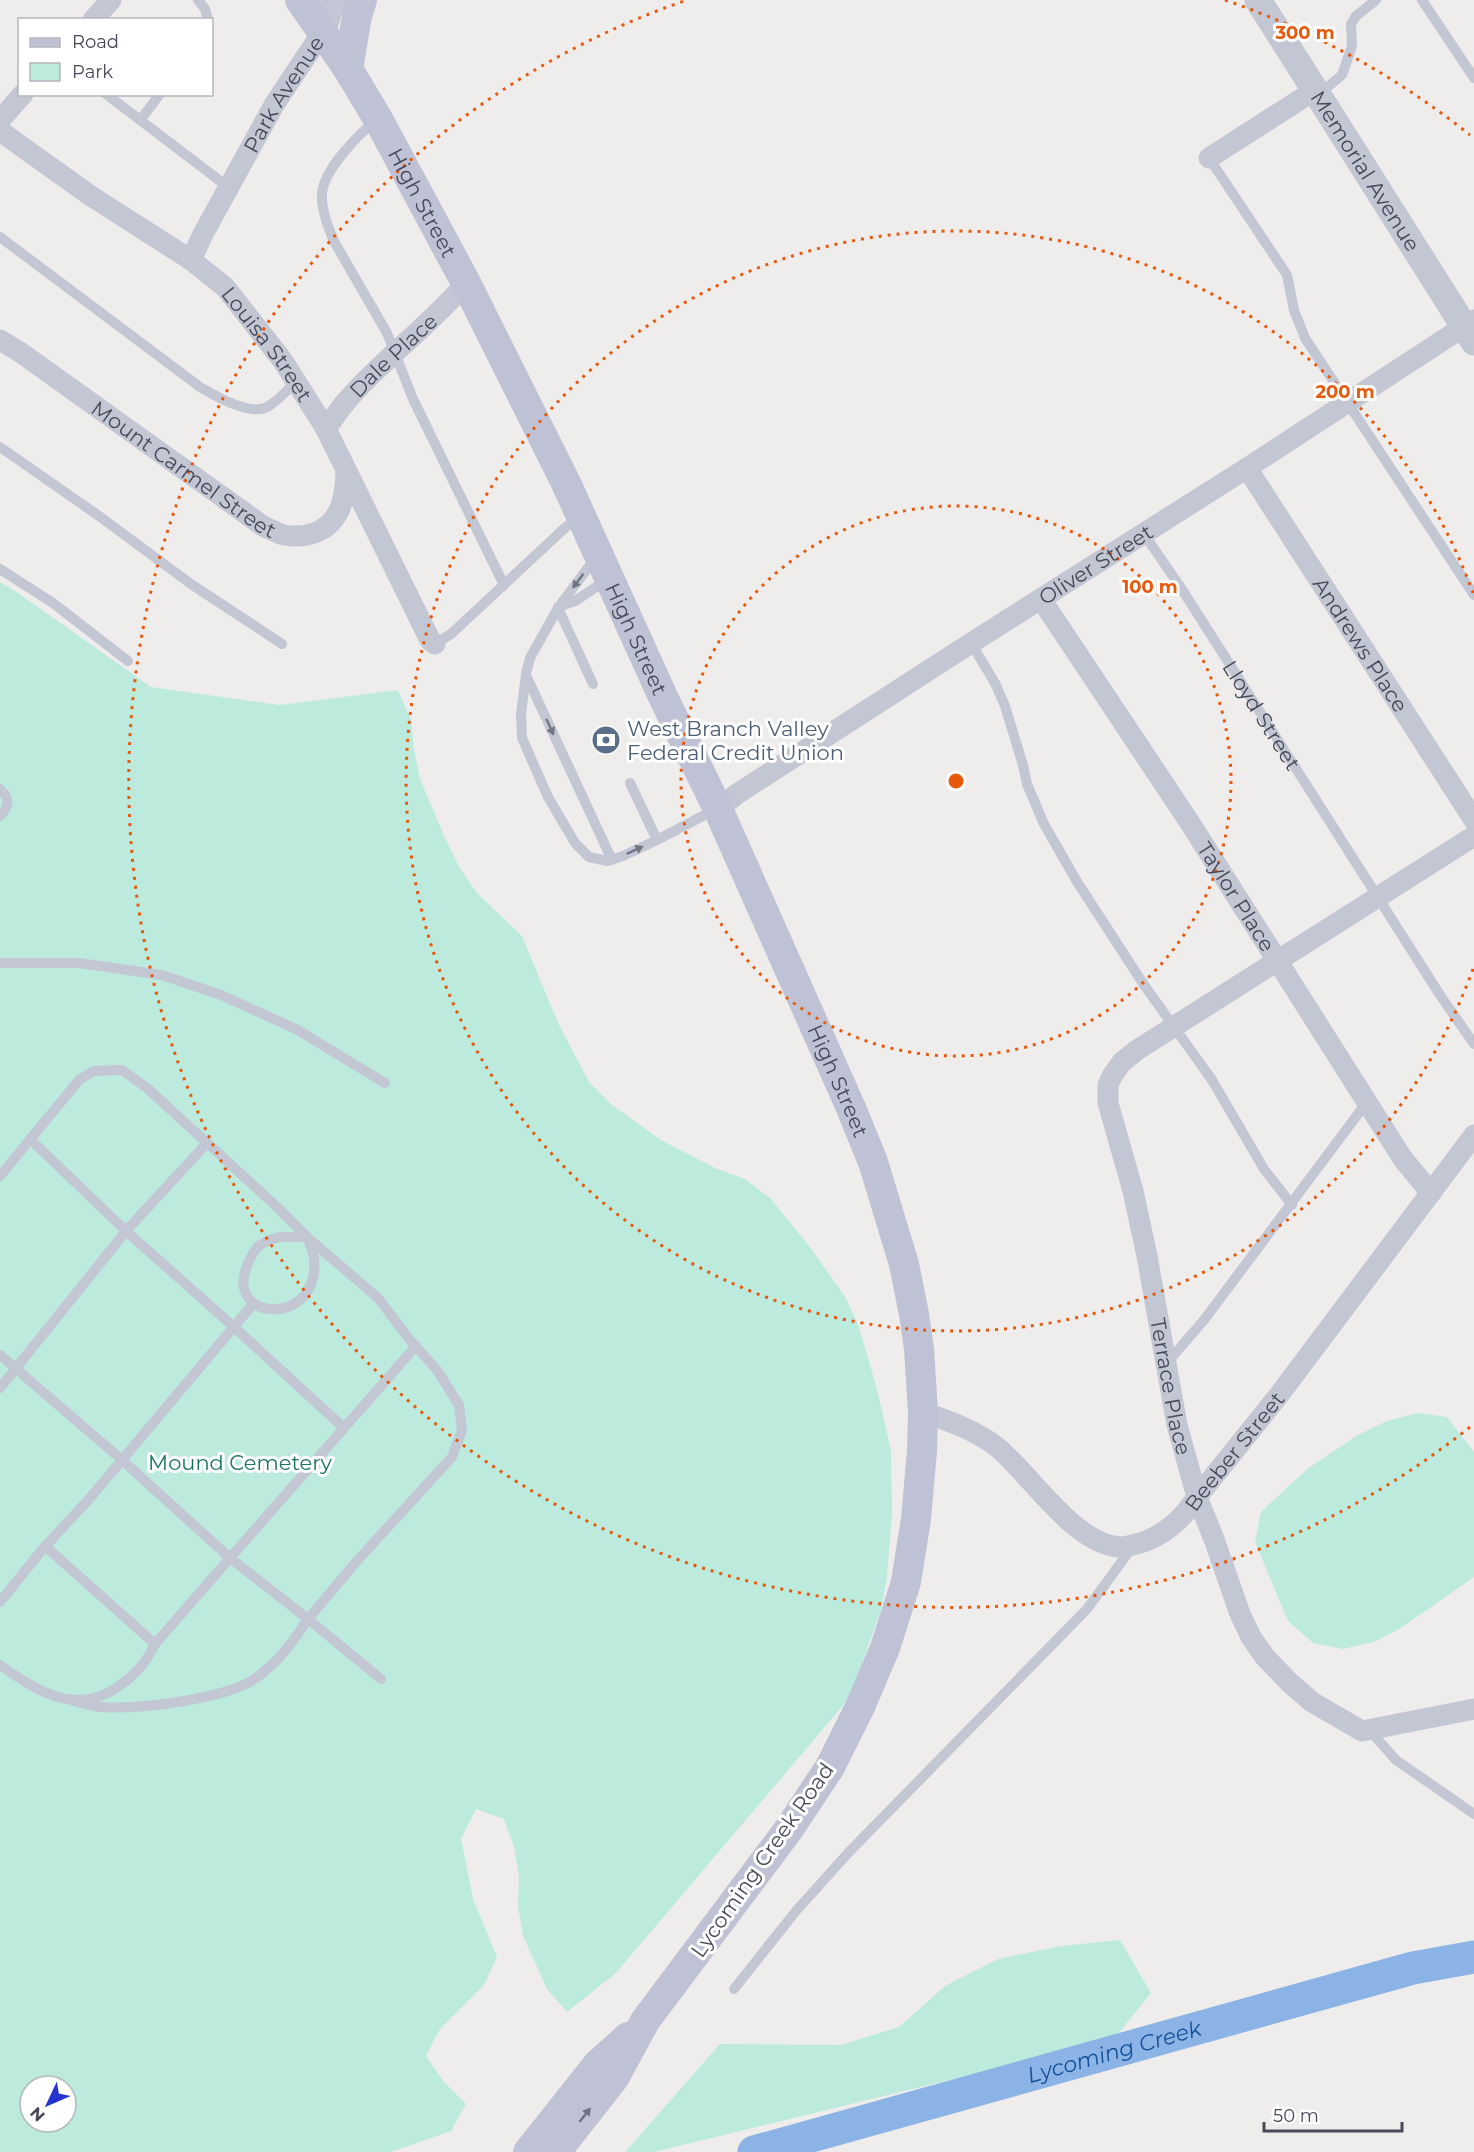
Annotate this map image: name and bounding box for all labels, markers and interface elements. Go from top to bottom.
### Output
legend [18,18,213,96]
text: 300 m [1274,22,1335,44]
text: Road [72,31,119,53]
street label: Park Avenue [238,31,329,157]
text: Park [72,61,113,83]
street label: Memorial Avenue [1306,86,1426,256]
street label: High Street [383,143,462,261]
street label: Louisa Street [217,281,318,406]
street label: Dale Place [344,308,442,402]
text: 200 m [1315,381,1375,403]
street label: Mount Carmel Street [87,395,280,543]
street label: Oliver Street [1034,519,1157,610]
one-way arrow [572,572,584,588]
street label: Andrews Place [1308,572,1414,717]
text: 100 m [1122,576,1178,598]
street label: High Street [600,579,673,699]
street label: Lloyd Street [1218,655,1306,775]
place label: West Branch Valley Federal Credit Union [627,716,844,765]
one-way arrow [546,718,555,735]
bank icon: West Branch Valley Federal Credit Union [590,724,622,756]
centre of rings [946,771,966,791]
street label: Taylor Place [1193,837,1281,956]
one-way arrow [626,846,643,855]
street label: High Street [803,1020,874,1141]
street label: Terrace Place [1146,1316,1197,1458]
street label: Beeber Street [1179,1386,1289,1516]
park label: Mound Cemetery [148,1450,333,1475]
street label: Lycoming Creek Road [685,1758,839,1962]
water label: Lycoming Creek [1024,2014,1205,2089]
north arrow [18,2074,78,2134]
scale bar [1264,2095,1402,2133]
text: N [26,2103,49,2125]
text: 50 m [1273,2105,1319,2127]
one-way arrow [578,2107,591,2123]

